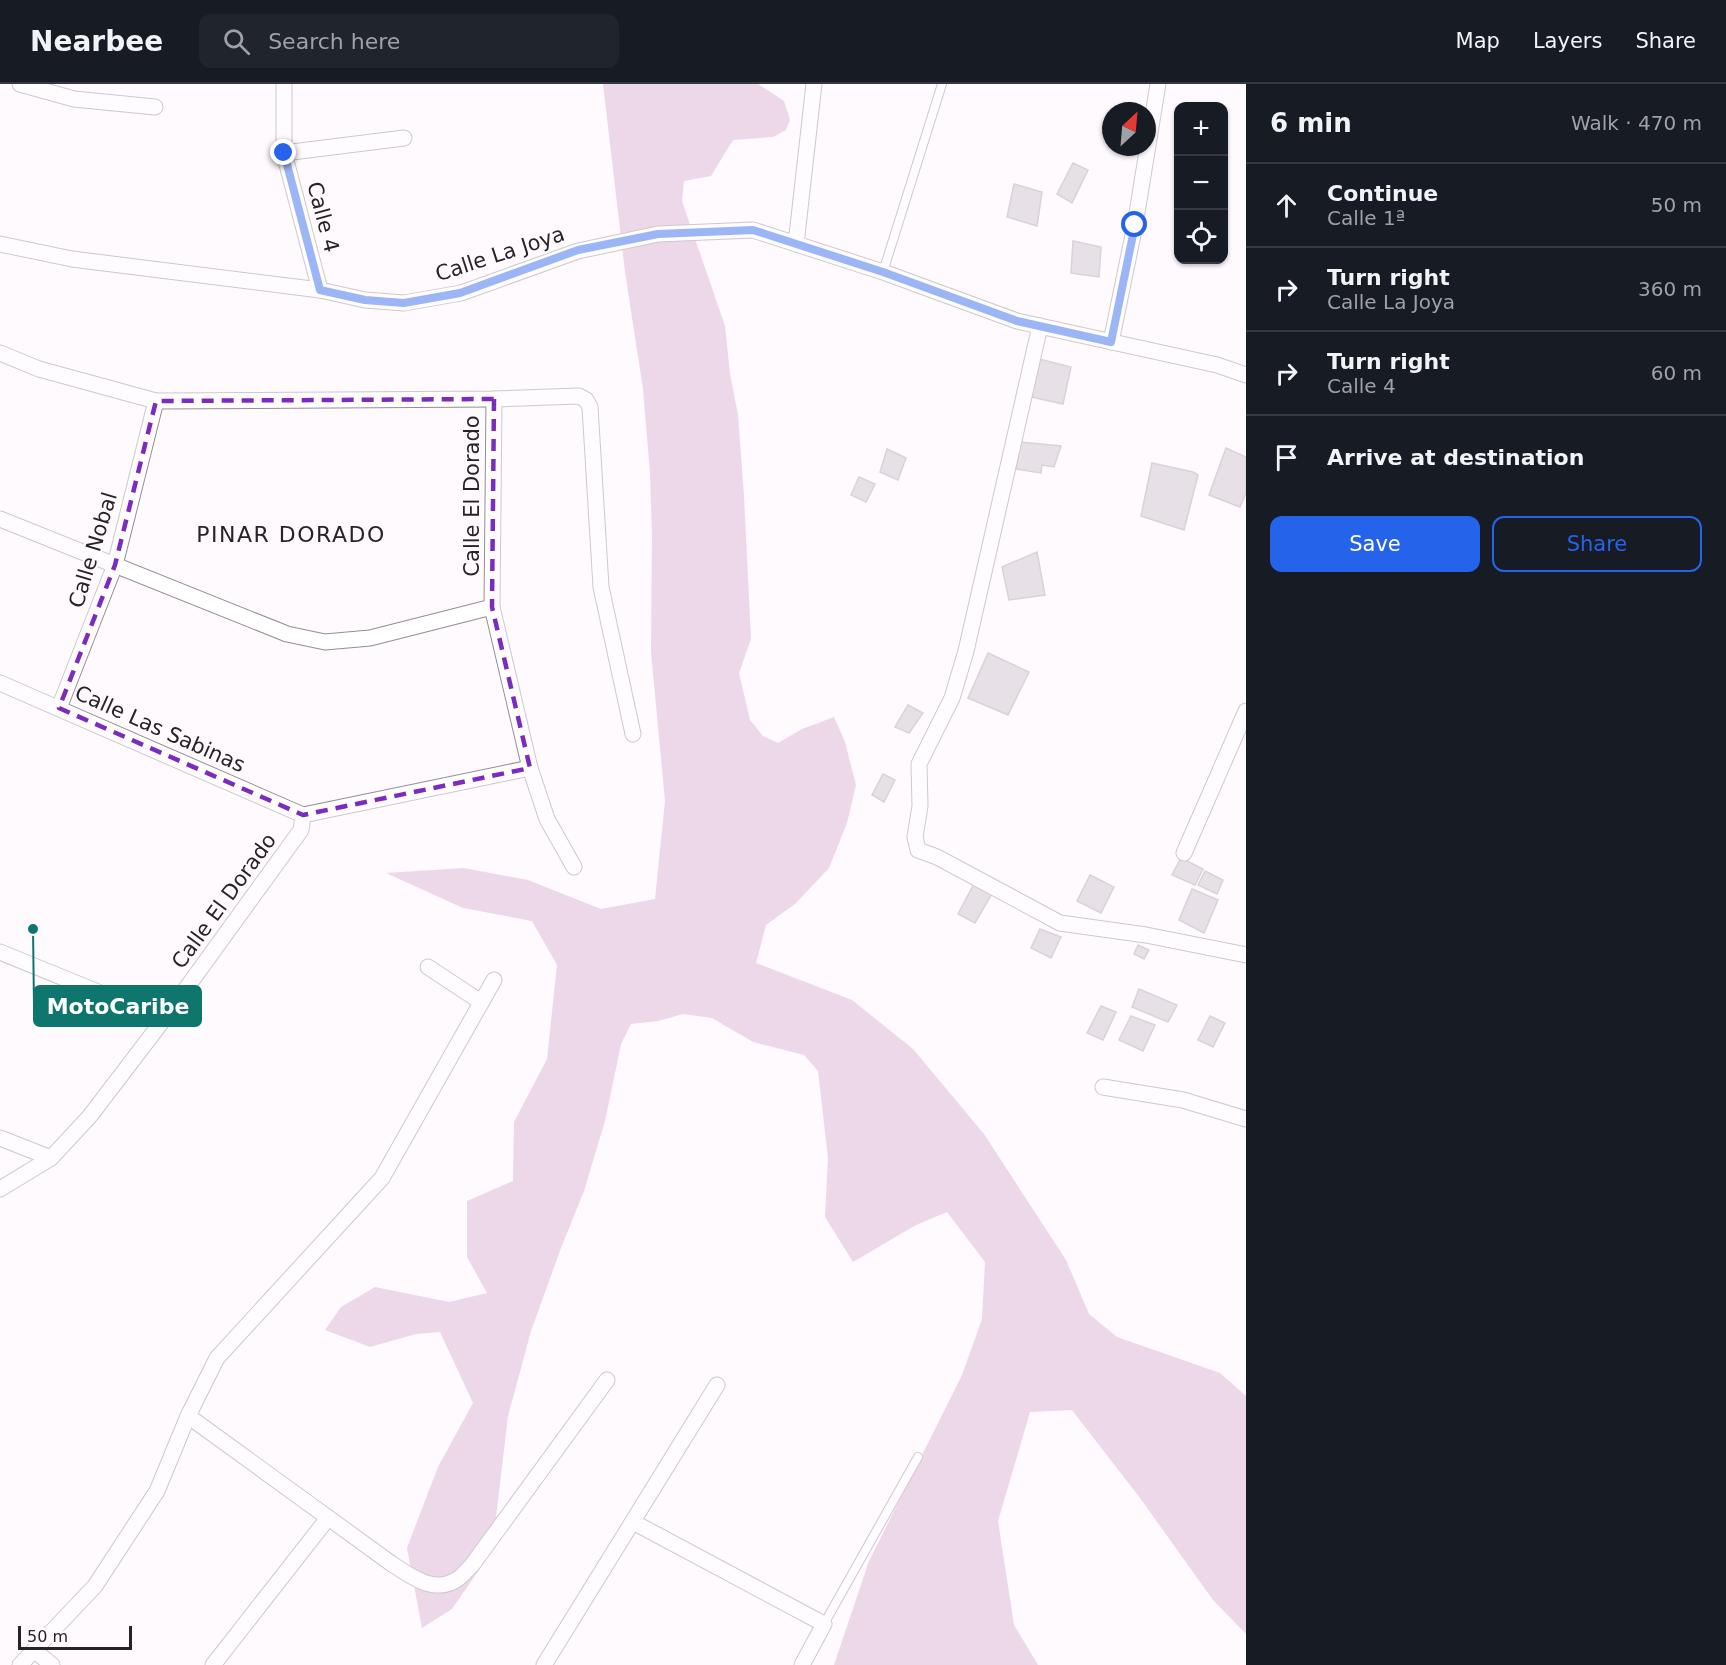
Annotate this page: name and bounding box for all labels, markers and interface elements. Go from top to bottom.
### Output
search box [199,14,619,68]
text: Nearbee [30,25,163,58]
icon: search [220,25,253,58]
text: Search here [268,29,400,54]
text: Map [1456,29,1500,53]
text: Layers [1533,29,1602,53]
text: Share [1635,29,1696,53]
north arrow [1102,102,1156,156]
map controls [1174,102,1228,264]
button: + [1174,102,1228,156]
text: 6 min [1270,108,1352,138]
text: Walk · 470 m [1571,111,1702,135]
route end [270,139,296,165]
button: − [1174,156,1228,210]
street label: Calle 4 [302,179,344,255]
text: Continue [1327,181,1438,206]
icon: ahead [1270,189,1303,222]
text: 50 m [1651,193,1702,217]
text: Calle 1ª [1327,206,1405,230]
button: locate [1174,210,1228,264]
route start [1121,211,1147,237]
street label: Calle La Joya [432,222,568,286]
text: Turn right [1327,265,1450,290]
icon: right [1270,273,1303,306]
text: 360 m [1638,277,1702,301]
text: Calle La Joya [1327,290,1455,314]
text: Turn right [1327,349,1450,374]
icon: right [1270,357,1303,390]
text: 60 m [1651,361,1702,385]
text: Calle 4 [1327,374,1396,398]
street label: Calle El Dorado [460,415,484,577]
icon: arrive [1270,441,1303,474]
text: Arrive at destination [1327,445,1584,470]
street label: Calle Nobal [64,489,122,611]
button: Save [1270,516,1480,572]
button: Share [1492,516,1702,572]
district label: PINAR DORADO [196,522,386,547]
street label: Calle Las Sabinas [71,681,249,777]
street label: Calle El Dorado [167,829,281,973]
callout: MotoCaribe [34,986,201,1026]
text: MotoCaribe [47,994,189,1019]
scale bar [18,1623,132,1650]
text: 50 m [27,1627,68,1646]

